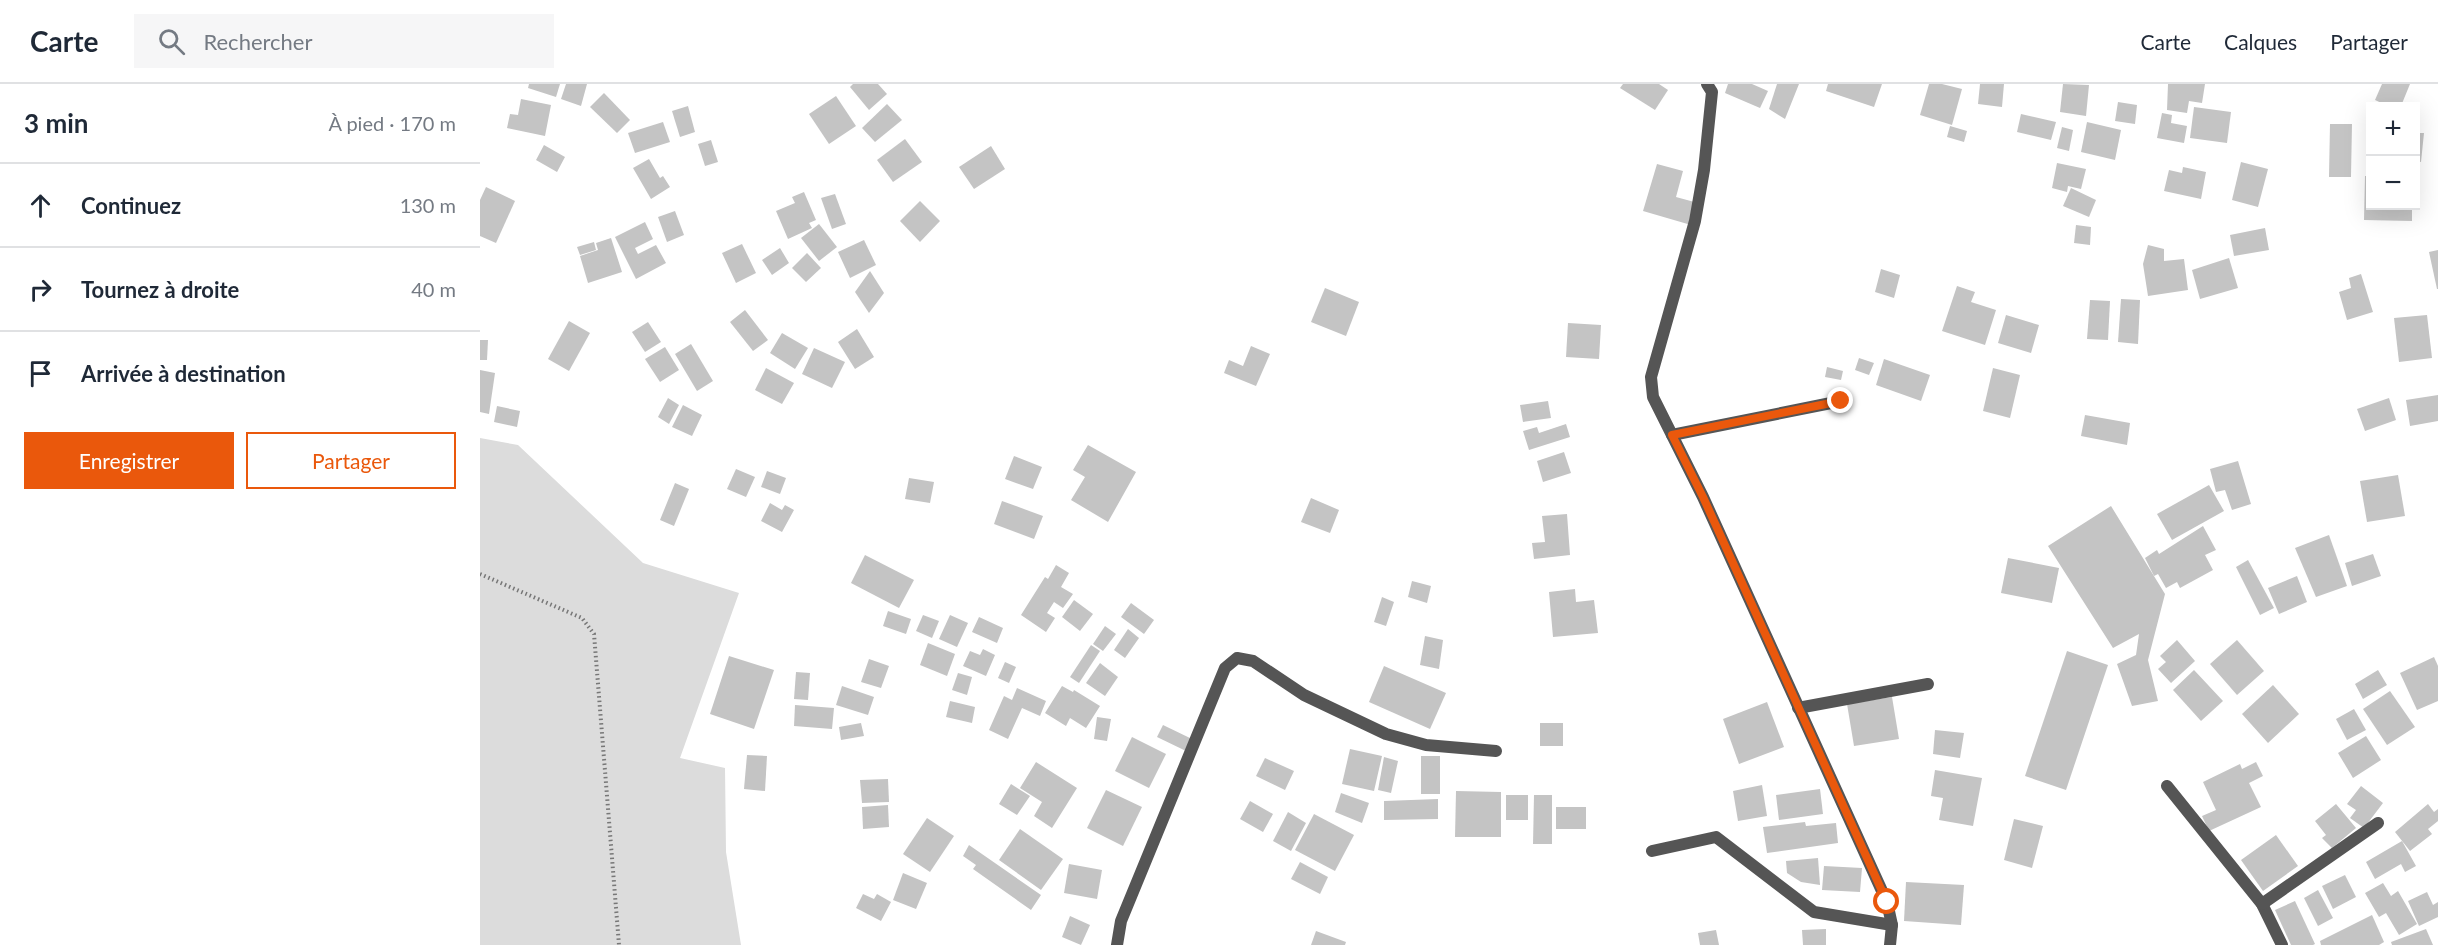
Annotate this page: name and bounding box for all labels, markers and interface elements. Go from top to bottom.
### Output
search box [134,14,554,68]
text: Carte [30,24,98,58]
icon: search [155,25,188,58]
text: Rechercher [203,28,312,55]
text: Carte [2140,29,2191,54]
text: Calques [2224,29,2297,54]
text: Partager [2330,29,2408,54]
map controls [2366,102,2420,210]
button: + [2366,102,2420,156]
text: 3 min [24,107,88,139]
text: À pied · 170 m [328,111,456,135]
button: − [2366,156,2420,210]
icon: ahead [24,189,57,222]
text: Continuez [81,192,181,219]
text: 130 m [400,193,456,217]
icon: right [24,273,57,306]
text: Tournez à droite [81,276,239,303]
text: 40 m [411,277,456,301]
icon: arrive [24,357,57,390]
text: Arrivée à destination [81,360,286,387]
route end [1827,387,1853,413]
button: Enregistrer [24,432,234,489]
button: Partager [246,432,456,489]
route start [1873,888,1899,914]

